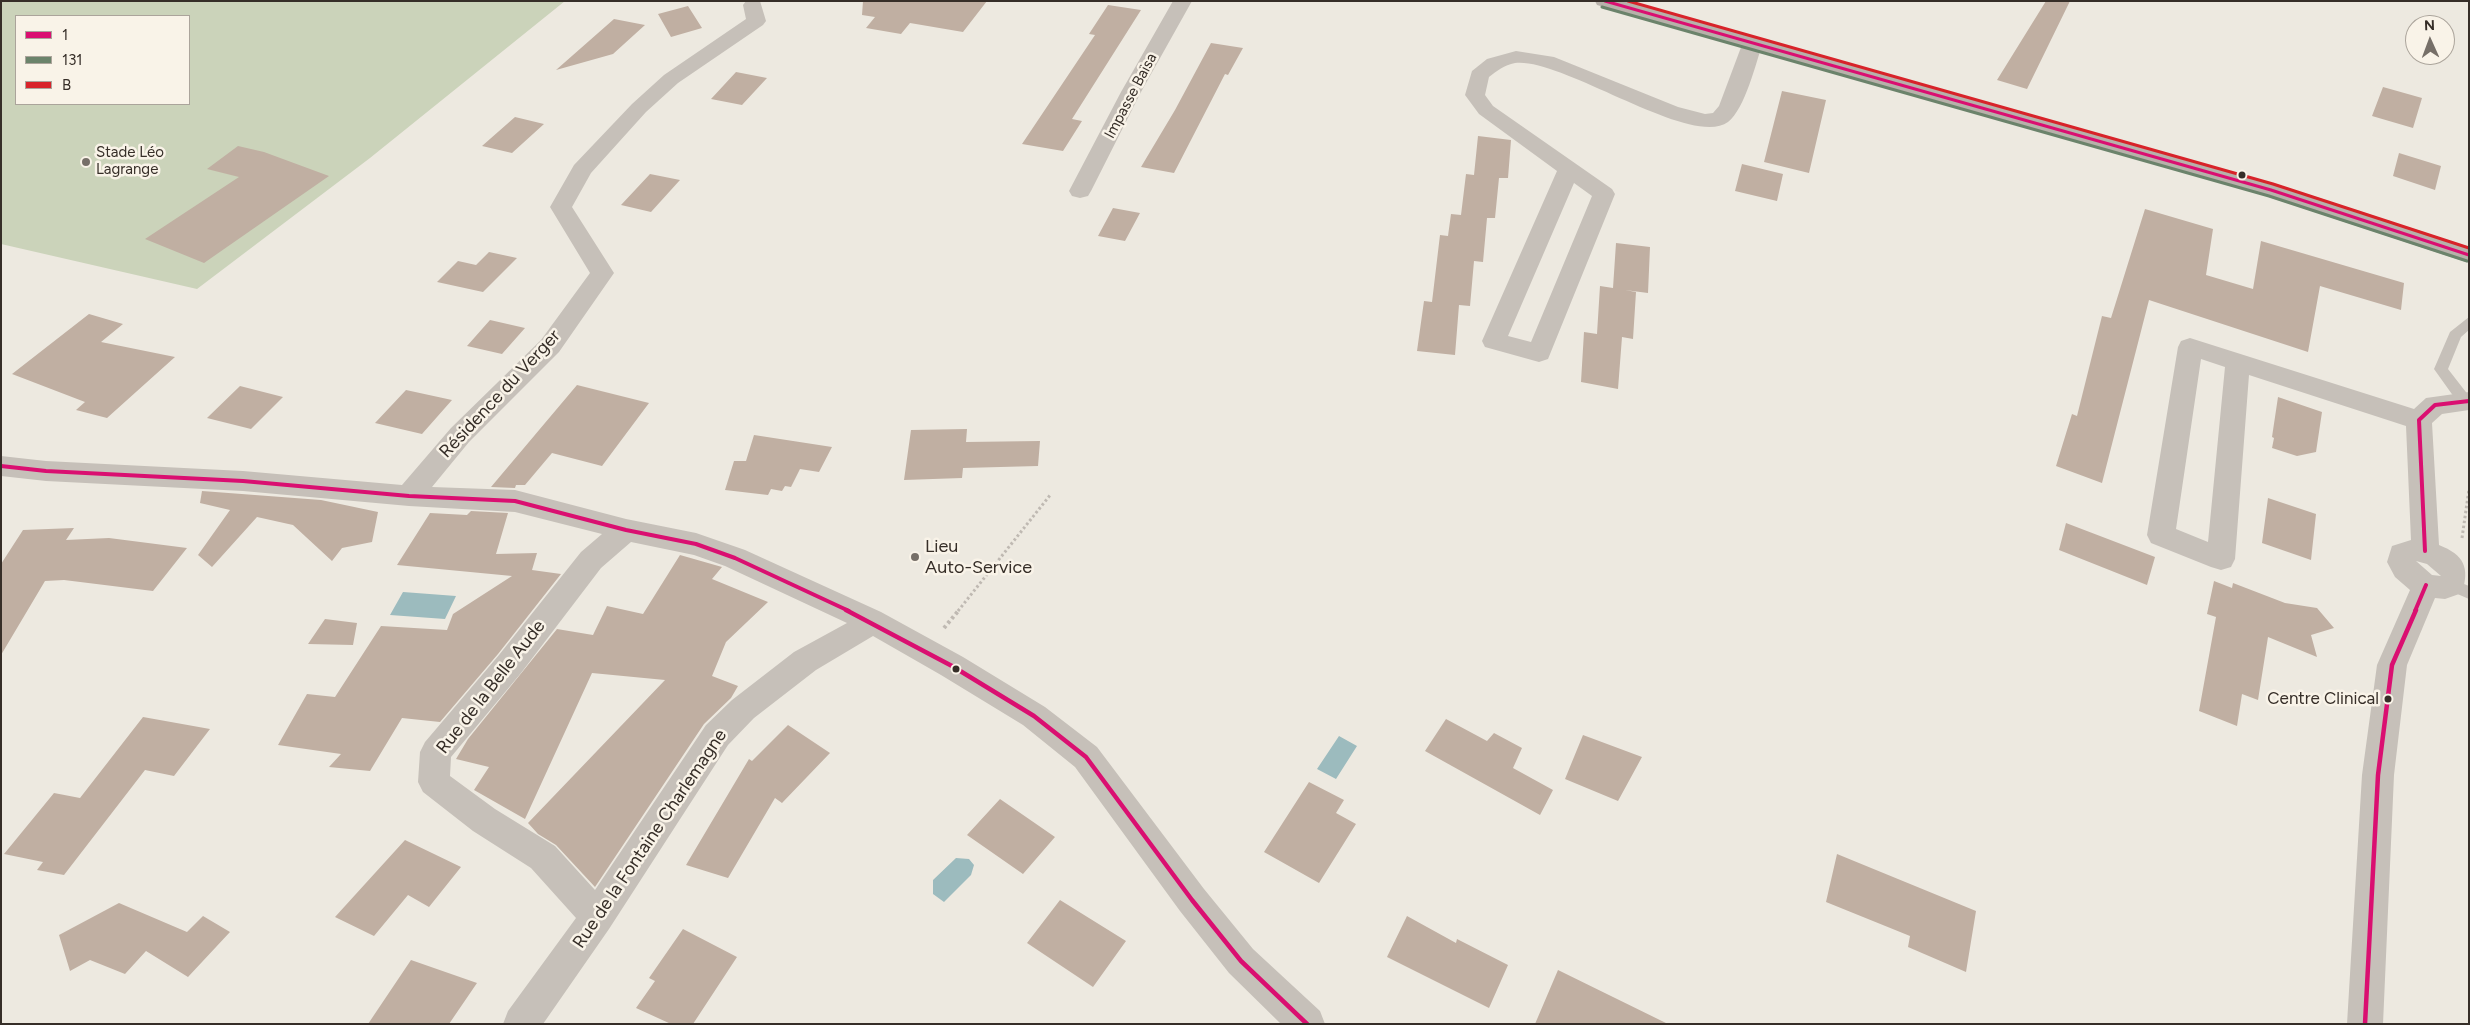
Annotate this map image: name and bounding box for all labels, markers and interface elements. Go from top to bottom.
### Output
legend [15,15,190,105]
north arrow [2405,15,2455,65]
text: N [2424,17,2435,34]
text: 1 [62,26,68,44]
street label: Impasse Baïsa [1101,50,1161,142]
text: 131 [62,51,83,69]
text: B [62,76,71,94]
place label: Stade Léo Lagrange [96,144,164,179]
marker: Stade Léo Lagrange [80,156,92,168]
unlabelled marker [2237,170,2247,180]
street label: Résidence du Verger [435,325,565,463]
place label: Lieu Auto-Service [925,536,1032,578]
marker: Lieu Auto-Service [909,551,921,563]
street label: Rue de la Belle Aude [432,616,550,758]
unlabelled marker [951,664,961,674]
place label: Centre Clinical [2267,689,2379,709]
marker: Centre Clinical [2383,694,2393,704]
street label: Rue de la Fontaine Charlemagne [568,725,732,953]

